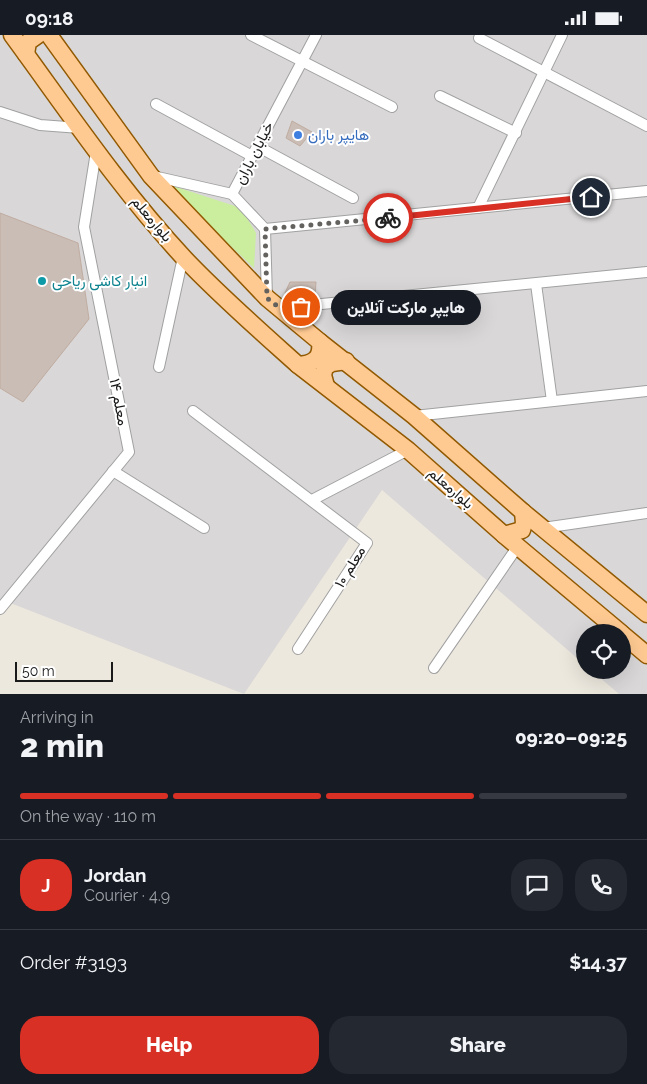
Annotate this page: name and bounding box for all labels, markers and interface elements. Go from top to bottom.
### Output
text: 09:18 [25,7,73,29]
street label: خیابان باران [231,119,277,187]
place label: هایپر باران [308,126,369,145]
marker: هایپر باران [292,129,304,141]
pin [570,176,612,218]
icon: home [577,183,605,211]
street label: بلوارمعلم [127,192,176,246]
courier [363,193,413,243]
icon: bike [374,204,402,232]
place label: انبار کاشی ریاحی [52,272,147,291]
marker: انبار کاشی ریاحی [36,275,48,287]
pin [280,286,322,328]
callout: هایپر مارکت آنلاین [331,289,481,325]
icon: bag [287,293,315,321]
text: هایپر مارکت آنلاین [347,298,465,317]
street label: معلم ۱۴ [105,377,132,427]
street label: بلوارمعلم [424,463,477,513]
street label: معلم ۱۰ [331,543,370,592]
map controls [576,624,631,679]
button: locate [576,624,631,679]
scale bar [15,659,112,682]
text: 50 m [22,663,55,679]
text: Arriving in [20,708,94,727]
text: 09:20–09:25 [515,726,627,748]
text: 2 min [20,727,104,764]
text: On the way · 110 m [20,807,156,826]
button: chat [511,859,563,911]
button: phone [575,859,627,911]
text: Jordan [84,864,147,886]
text: J [41,874,51,896]
text: Courier · 4.9 [84,886,170,905]
text: Order #3193 [20,951,127,973]
text: $14.37 [569,951,627,973]
button: Help [20,1016,319,1074]
button: Share [329,1016,627,1074]

